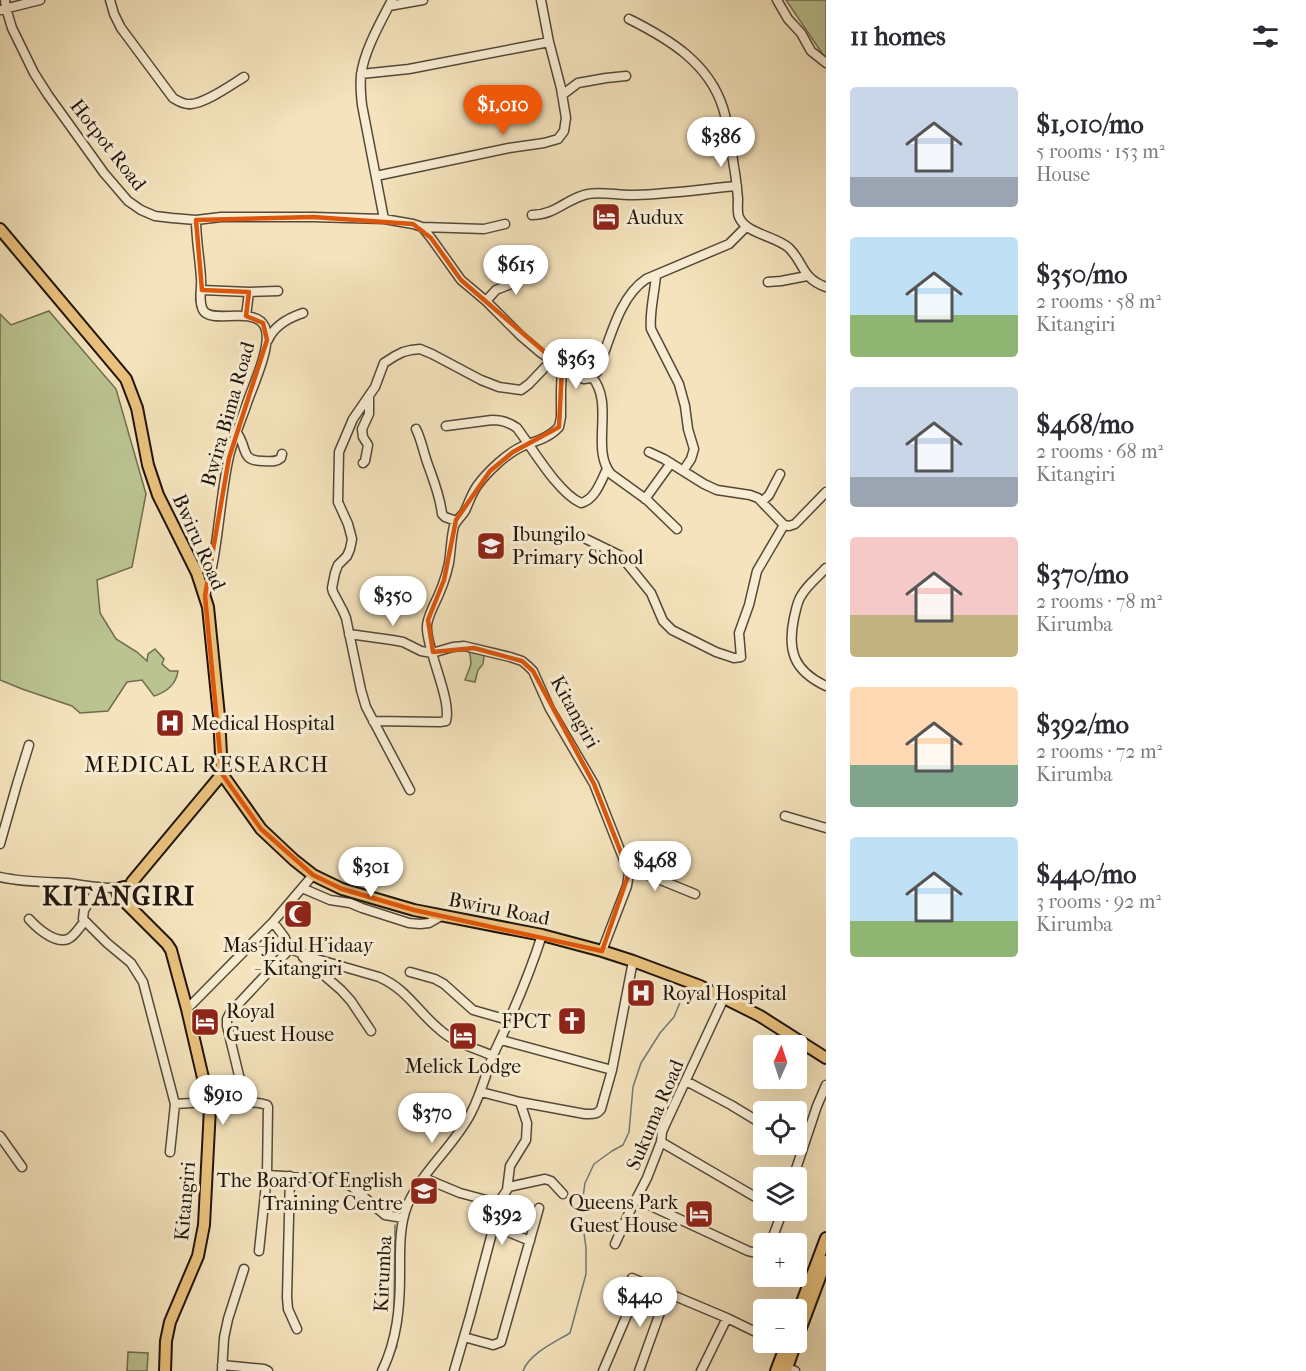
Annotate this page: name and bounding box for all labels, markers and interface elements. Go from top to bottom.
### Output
icon: filters [1249,20,1282,53]
text: 11 homes [850,21,946,52]
pin: $1,010 [454,85,552,136]
text: $1,010 [477,93,529,116]
street label: Hotpot Road [65,95,151,196]
text: $1,010/mo [1036,109,1144,140]
icon: home [898,111,970,183]
pin: $386 [685,117,757,168]
text: $386 [701,125,741,148]
text: 5 rooms · 153 m² [1036,140,1165,163]
text: House [1036,163,1090,186]
hotel icon: Audux [590,201,622,233]
place label: Audux [626,206,684,229]
pin: $615 [480,245,552,296]
text: $615 [497,253,535,276]
text: $350/mo [1036,259,1128,290]
icon: home [898,261,970,333]
text: 2 rooms · 58 m² [1036,290,1161,313]
text: Kitangiri [1036,313,1115,336]
street label: Bwira Bima Road [196,338,260,489]
pin: $363 [540,339,612,390]
text: $363 [557,347,595,370]
text: $468/mo [1036,409,1134,440]
icon: home [898,411,970,483]
text: 2 rooms · 68 m² [1036,440,1163,463]
text: Kitangiri [1036,463,1115,486]
street label: Bwiru Road [168,490,231,595]
place label: Ibungilo Primary School [512,523,644,569]
school or university icon: Ibungilo Primary School [475,530,507,562]
text: $370/mo [1036,559,1129,590]
icon: home [898,561,970,633]
pin: $350 [357,576,429,627]
text: $350 [374,584,412,607]
text: 2 rooms · 78 m² [1036,590,1162,613]
text: Kirumba [1036,613,1113,636]
street label: Kitangiri [546,672,604,752]
hospital icon: Medical Hospital [154,707,186,739]
text: $392/mo [1036,709,1129,740]
icon: home [898,711,970,783]
place label: Medical Hospital [191,712,336,735]
text: 2 rooms · 72 m² [1036,740,1162,763]
district label: MEDICAL RESEARCH [84,752,330,778]
text: Kirumba [1036,763,1113,786]
pin: $468 [619,841,691,892]
pin: $301 [335,847,407,898]
text: $468 [633,849,677,872]
text: $301 [352,855,390,878]
text: $440/mo [1036,859,1137,890]
icon: home [898,861,970,933]
district label: KITANGIRI [42,881,196,912]
street label: Bwiru Road [446,888,553,930]
text: 3 rooms · 92 m² [1036,890,1161,913]
mosque icon: Mas-Jidul H'idaay - Kitangiri [282,898,314,930]
text: Kirumba [1036,913,1113,936]
place label: Mas-Jidul H'idaay - Kitangiri [223,934,375,980]
hospital icon: Royal Hospital [625,977,657,1009]
place label: Royal Hospital [662,982,787,1005]
place label: Royal Guest House [226,1000,334,1046]
church icon: FPCT [556,1005,588,1037]
hotel icon: Royal Guest House [189,1006,221,1038]
place label: FPCT [501,1010,552,1033]
hotel icon: Melick Lodge [447,1020,479,1052]
north arrow [753,1035,807,1089]
map controls [753,1035,807,1353]
place label: Melick Lodge [405,1055,521,1078]
street label: Sukuma Road [621,1055,689,1174]
pin: $910 [187,1075,259,1126]
text: $910 [203,1083,243,1106]
pin: $370 [396,1093,468,1144]
text: $370 [412,1101,452,1124]
button: locate [753,1101,807,1155]
street label: Kitangiri [170,1160,200,1242]
button: layers [753,1167,807,1221]
place label: The Board Of English Training Centre [217,1169,404,1215]
school or university icon: The Board Of English Training Centre [408,1175,440,1207]
place label: Queens Park Guest House [569,1191,679,1237]
pin: $392 [466,1195,538,1246]
hotel icon: Queens Park Guest House [683,1198,715,1230]
text: $392 [482,1203,522,1226]
button: + [753,1233,807,1287]
street label: Kirumba [370,1234,397,1313]
pin: $440 [604,1277,676,1328]
text: $440 [617,1285,663,1308]
button: − [753,1299,807,1353]

